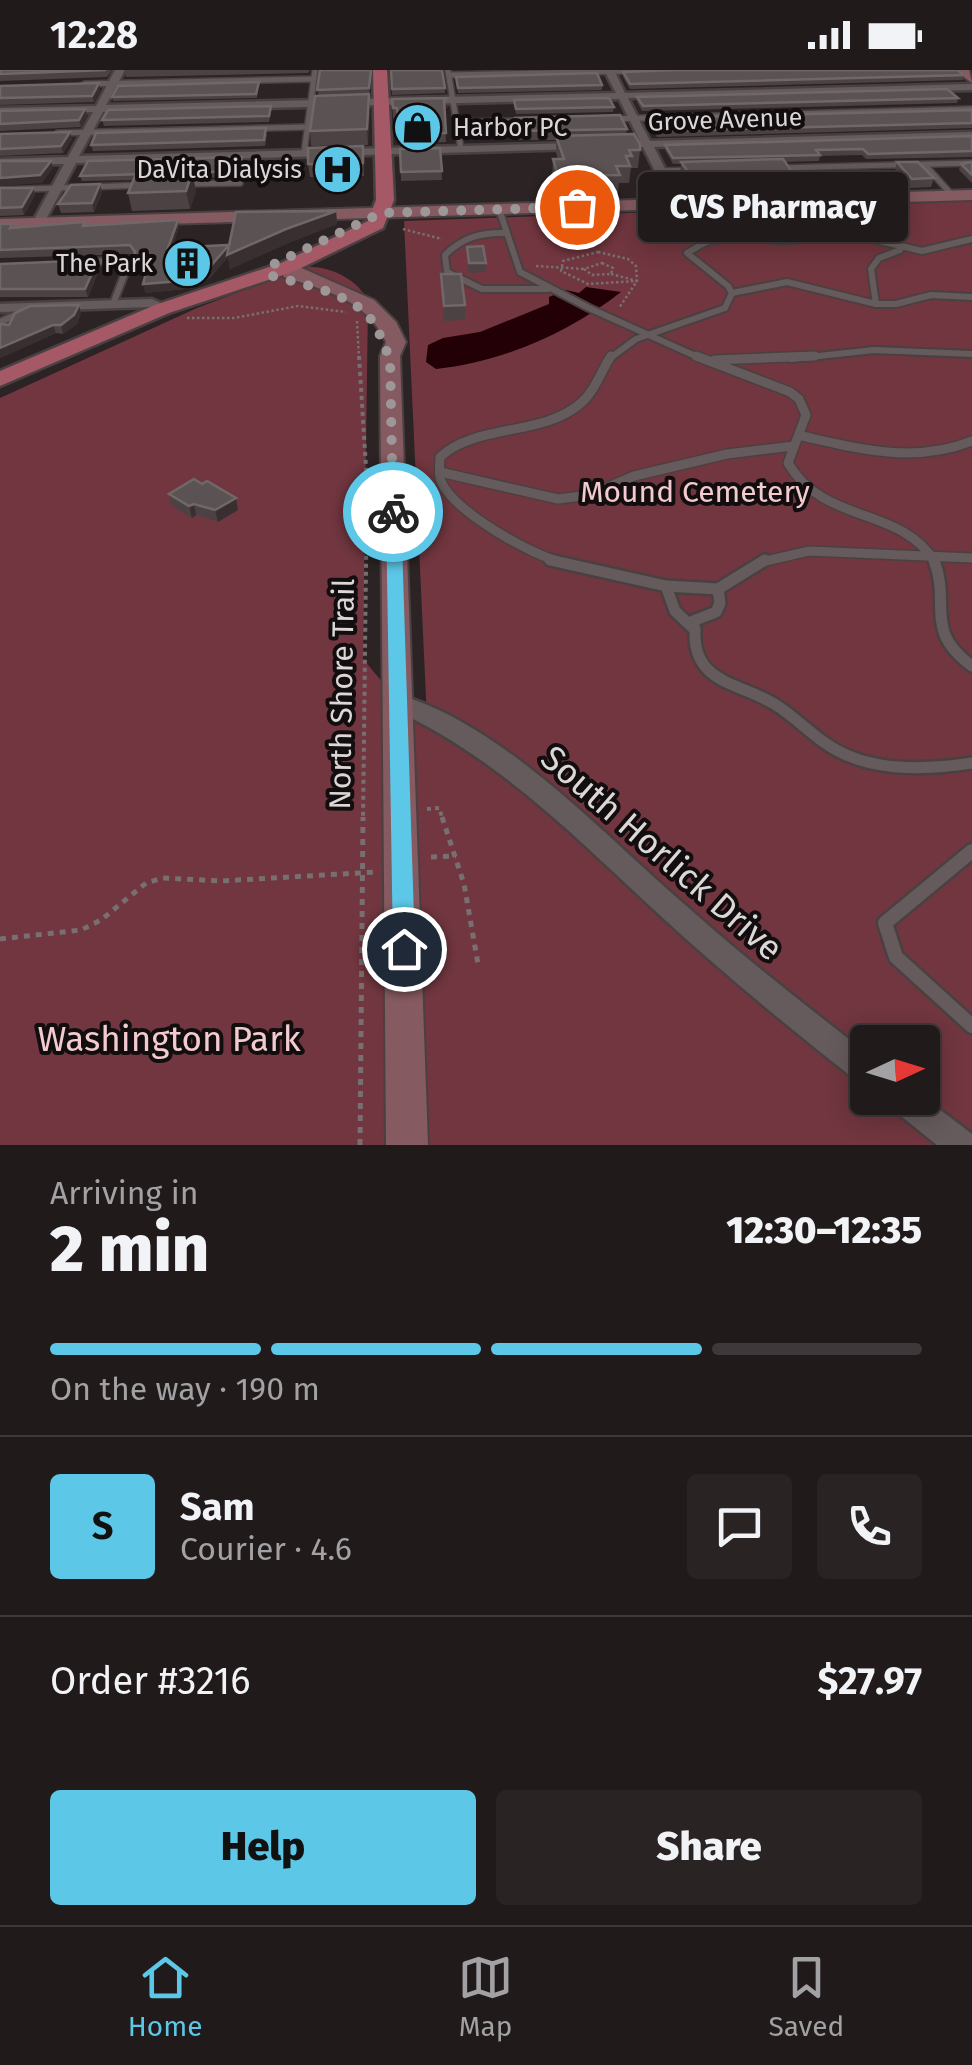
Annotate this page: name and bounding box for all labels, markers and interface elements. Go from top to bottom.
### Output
text: 12:28 [50,12,138,58]
shop icon: Harbor PC [392,101,444,153]
street label: Grove Avenue [647,102,803,138]
place label: Harbor PC [453,113,568,143]
hospital icon: DaVita Dialysis [311,143,363,195]
place label: DaVita Dialysis [136,155,302,185]
pin [535,165,620,250]
callout: CVS Pharmacy [637,172,907,242]
icon: bag [550,180,605,235]
text: CVS Pharmacy [670,188,876,226]
building icon: The Park [162,237,214,289]
place label: The Park [56,249,153,279]
courier [343,462,443,562]
park label: Mound Cemetery [580,474,810,510]
icon: bike [366,485,421,540]
street label: North Shore Trail [322,578,362,810]
street label: South Horlick Drive [533,737,791,969]
pin [362,907,447,992]
icon: home [377,922,432,977]
park label: Washington Park [37,1018,301,1060]
north arrow [850,1025,940,1115]
map controls [850,1025,940,1115]
text: Arriving in [50,1174,198,1212]
text: 12:30–12:35 [726,1207,922,1253]
text: 2 min [50,1210,209,1288]
text: On the way · 190 m [50,1370,320,1408]
button: chat [687,1474,792,1579]
button: phone [817,1474,922,1579]
text: Sam [180,1484,255,1530]
text: S [92,1503,113,1549]
text: Courier · 4.6 [180,1530,352,1568]
text: Order #3216 [50,1658,251,1704]
text: $27.97 [818,1658,922,1704]
button: Help [50,1790,476,1905]
button: Share [496,1790,922,1905]
tab: Home [128,1950,202,2043]
tab: Map [458,1950,513,2043]
tab: Saved [768,1950,844,2043]

